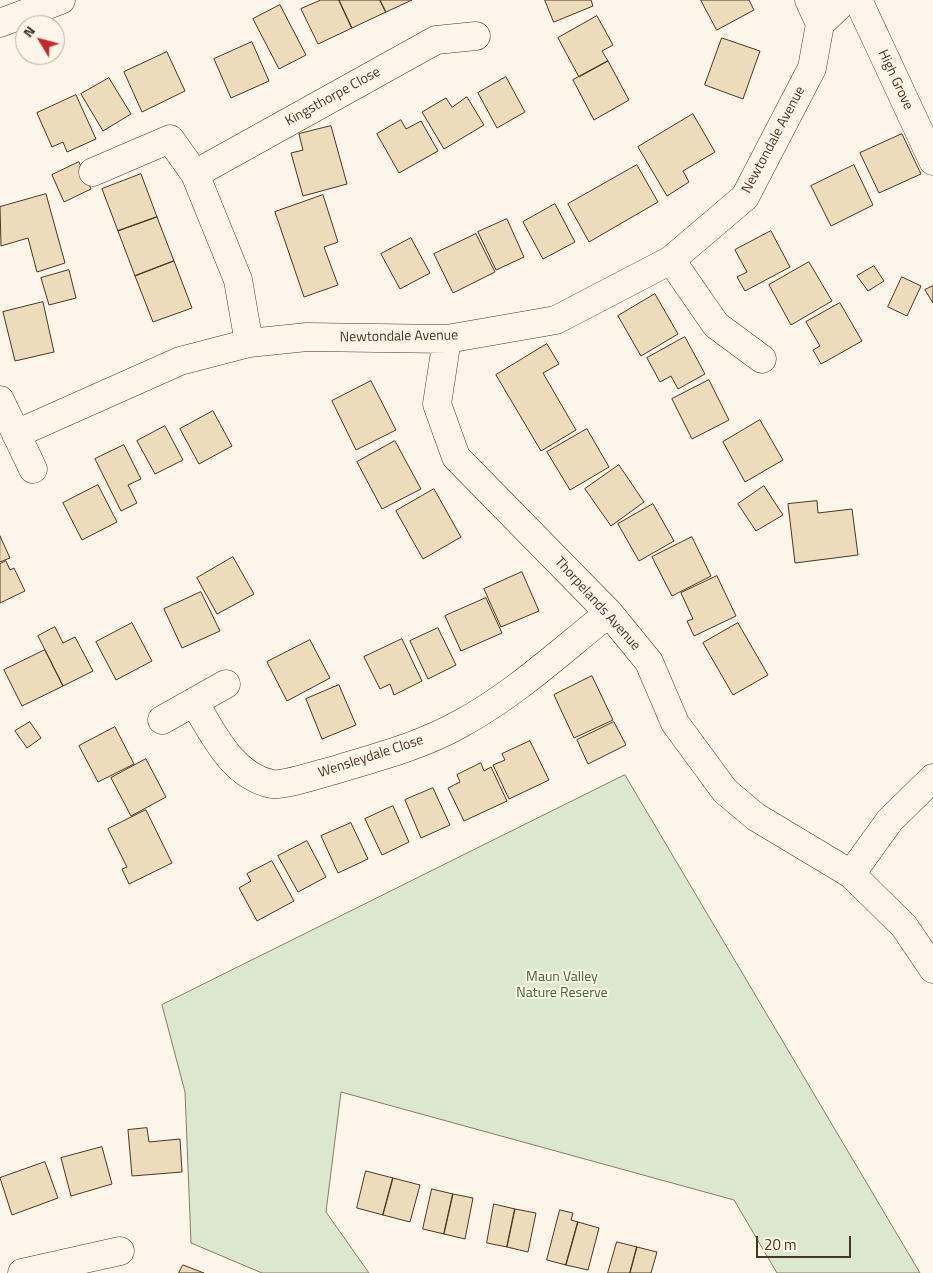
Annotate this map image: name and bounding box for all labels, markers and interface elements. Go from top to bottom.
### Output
north arrow [15,15,65,65]
text: N [17,21,40,41]
street label: High Grove [874,47,916,113]
street label: Kingsthorpe Close [282,64,384,130]
street label: Newtondale Avenue [739,84,809,196]
street label: Newtondale Avenue [340,328,458,346]
street label: Thorpelands Avenue [551,554,643,654]
street label: Wensleydale Close [316,732,426,782]
park label: Maun Valley Nature Reserve [516,970,608,1002]
scale bar [758,1226,853,1258]
text: 20 m [764,1233,797,1256]

